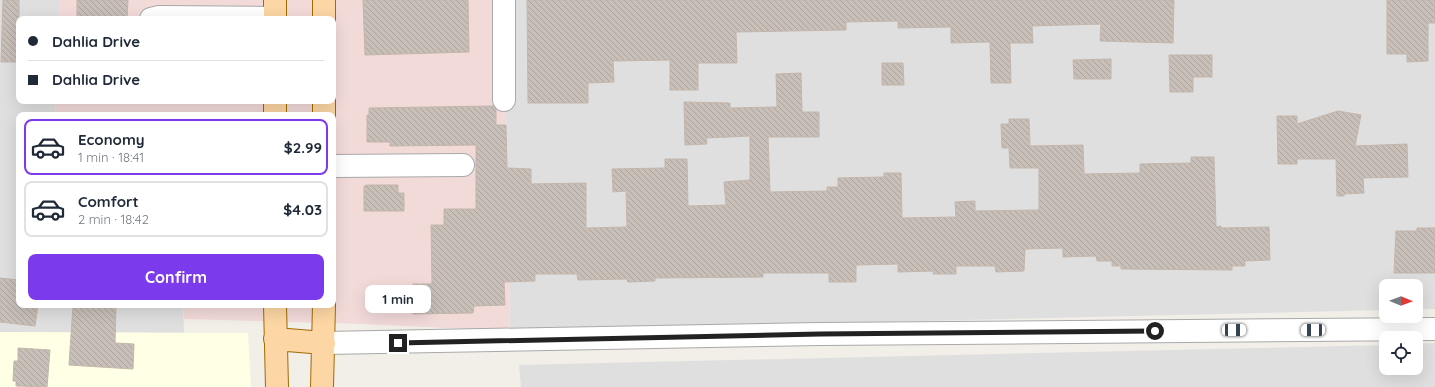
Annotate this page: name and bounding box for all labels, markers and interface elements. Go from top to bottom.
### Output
text: Dahlia Drive [52,32,140,51]
text: Dahlia Drive [52,70,140,89]
icon: car [30,129,66,165]
text: Economy [78,130,145,149]
text: $2.99 [284,138,322,157]
text: 1 min · 18:41 [78,149,144,165]
icon: car [30,191,66,227]
text: Comfort [78,192,139,211]
text: $4.03 [283,200,322,219]
text: 2 min · 18:42 [78,211,149,227]
button: Confirm [28,254,324,300]
north arrow [1379,279,1423,323]
map controls [1379,279,1423,375]
callout: 1 min [365,285,431,313]
text: 1 min [382,291,414,307]
route start [1146,322,1164,340]
car [1222,324,1246,336]
car [1301,324,1325,336]
button: locate [1379,331,1423,375]
route end [389,334,407,352]

